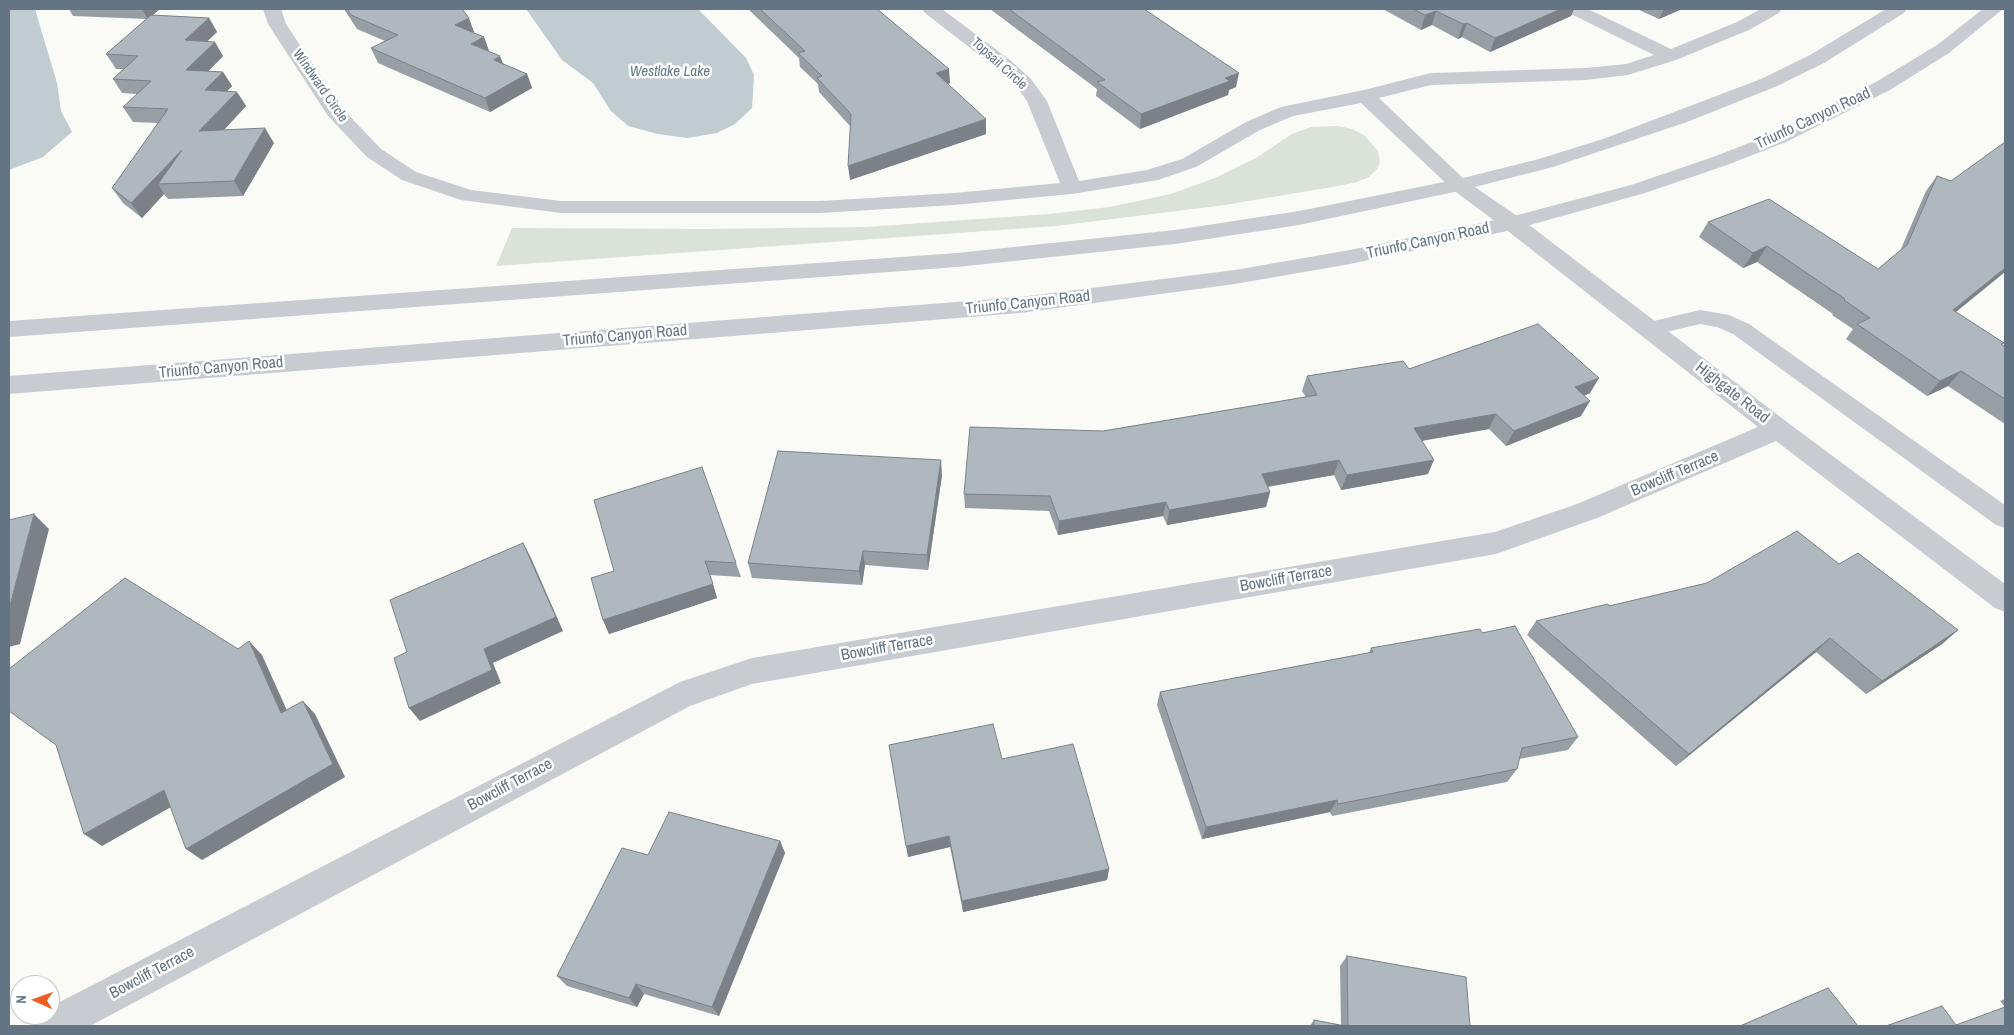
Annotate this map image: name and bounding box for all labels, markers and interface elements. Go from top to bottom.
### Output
street label: Topsail Circle [968,34,1030,94]
street label: Windward Circle [289,46,351,126]
water label: Westlake Lake [630,63,710,81]
street label: Triunfo Canyon Road [1752,84,1874,154]
street label: Triunfo Canyon Road [1365,219,1491,263]
street label: Triunfo Canyon Road [965,287,1091,319]
street label: Triunfo Canyon Road [562,321,688,351]
street label: Triunfo Canyon Road [158,353,284,383]
street label: Highgate Road [1691,358,1773,428]
street label: Bowcliff Terrace [1628,447,1722,501]
street label: Bowcliff Terrace [1238,561,1334,597]
street label: Bowcliff Terrace [839,630,935,666]
street label: Bowcliff Terrace [464,755,556,815]
street label: Bowcliff Terrace [106,943,198,1003]
north arrow [10,975,60,1025]
text: N [12,995,30,1004]

